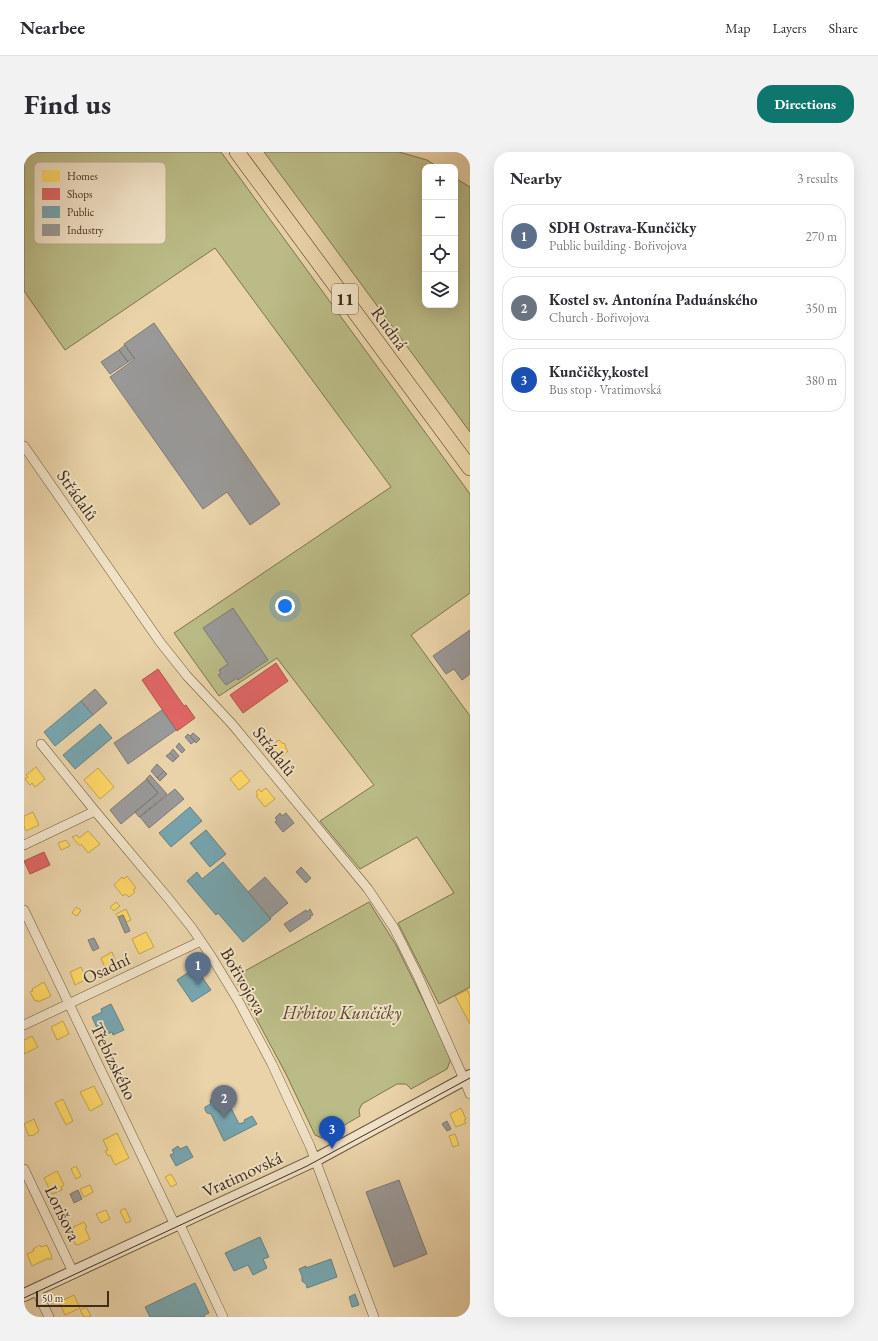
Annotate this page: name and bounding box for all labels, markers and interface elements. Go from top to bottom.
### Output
text: Nearbee [20,15,85,40]
text: Map [725,19,750,37]
text: Layers [772,19,807,37]
text: Share [829,19,858,37]
button: Directions [757,85,854,123]
text: Find us [24,86,111,122]
legend [34,162,166,244]
map controls [422,164,458,308]
button: + [422,164,458,200]
text: Nearby [510,167,562,189]
text: Homes [67,169,98,183]
text: 3 results [797,170,838,187]
text: Shops [67,187,93,201]
button: − [422,200,458,236]
text: Public [67,205,95,219]
text: SDH Ostrava-Kunčičky [549,218,696,237]
text: Industry [67,223,104,237]
text: 1 [521,228,527,245]
text: 270 m [806,228,837,245]
button: locate [422,236,458,272]
text: Public building · Bořivojova [549,237,687,254]
button: layers [422,272,458,308]
road number: 11 [332,284,358,314]
text: Kostel sv. Antonína Paduánského [549,290,758,309]
text: 2 [521,300,527,317]
text: 350 m [806,300,837,317]
street label: Rudná [367,302,414,355]
text: Church · Bořivojova [549,309,649,326]
text: Kunčičky,kostel [549,362,649,381]
text: 3 [521,372,527,389]
text: 380 m [806,372,837,389]
text: Bus stop · Vratimovská [549,381,661,398]
street label: Střádalů [52,465,104,525]
your location [275,596,295,616]
street label: Střádalů [248,721,302,781]
street label: Bořivojova [216,943,273,1019]
street label: Osadní [79,947,134,989]
pin: 1 [185,952,211,985]
park label: Hřbitov Kunčičky [281,1001,402,1025]
street label: Třebízského [85,1019,143,1104]
pin: 2 [211,1085,237,1118]
pin: 3 [319,1116,345,1149]
street label: Vratimovská [198,1145,286,1203]
street label: Lorišova [40,1181,87,1245]
scale bar [36,1289,109,1308]
text: 50 m [42,1291,63,1305]

